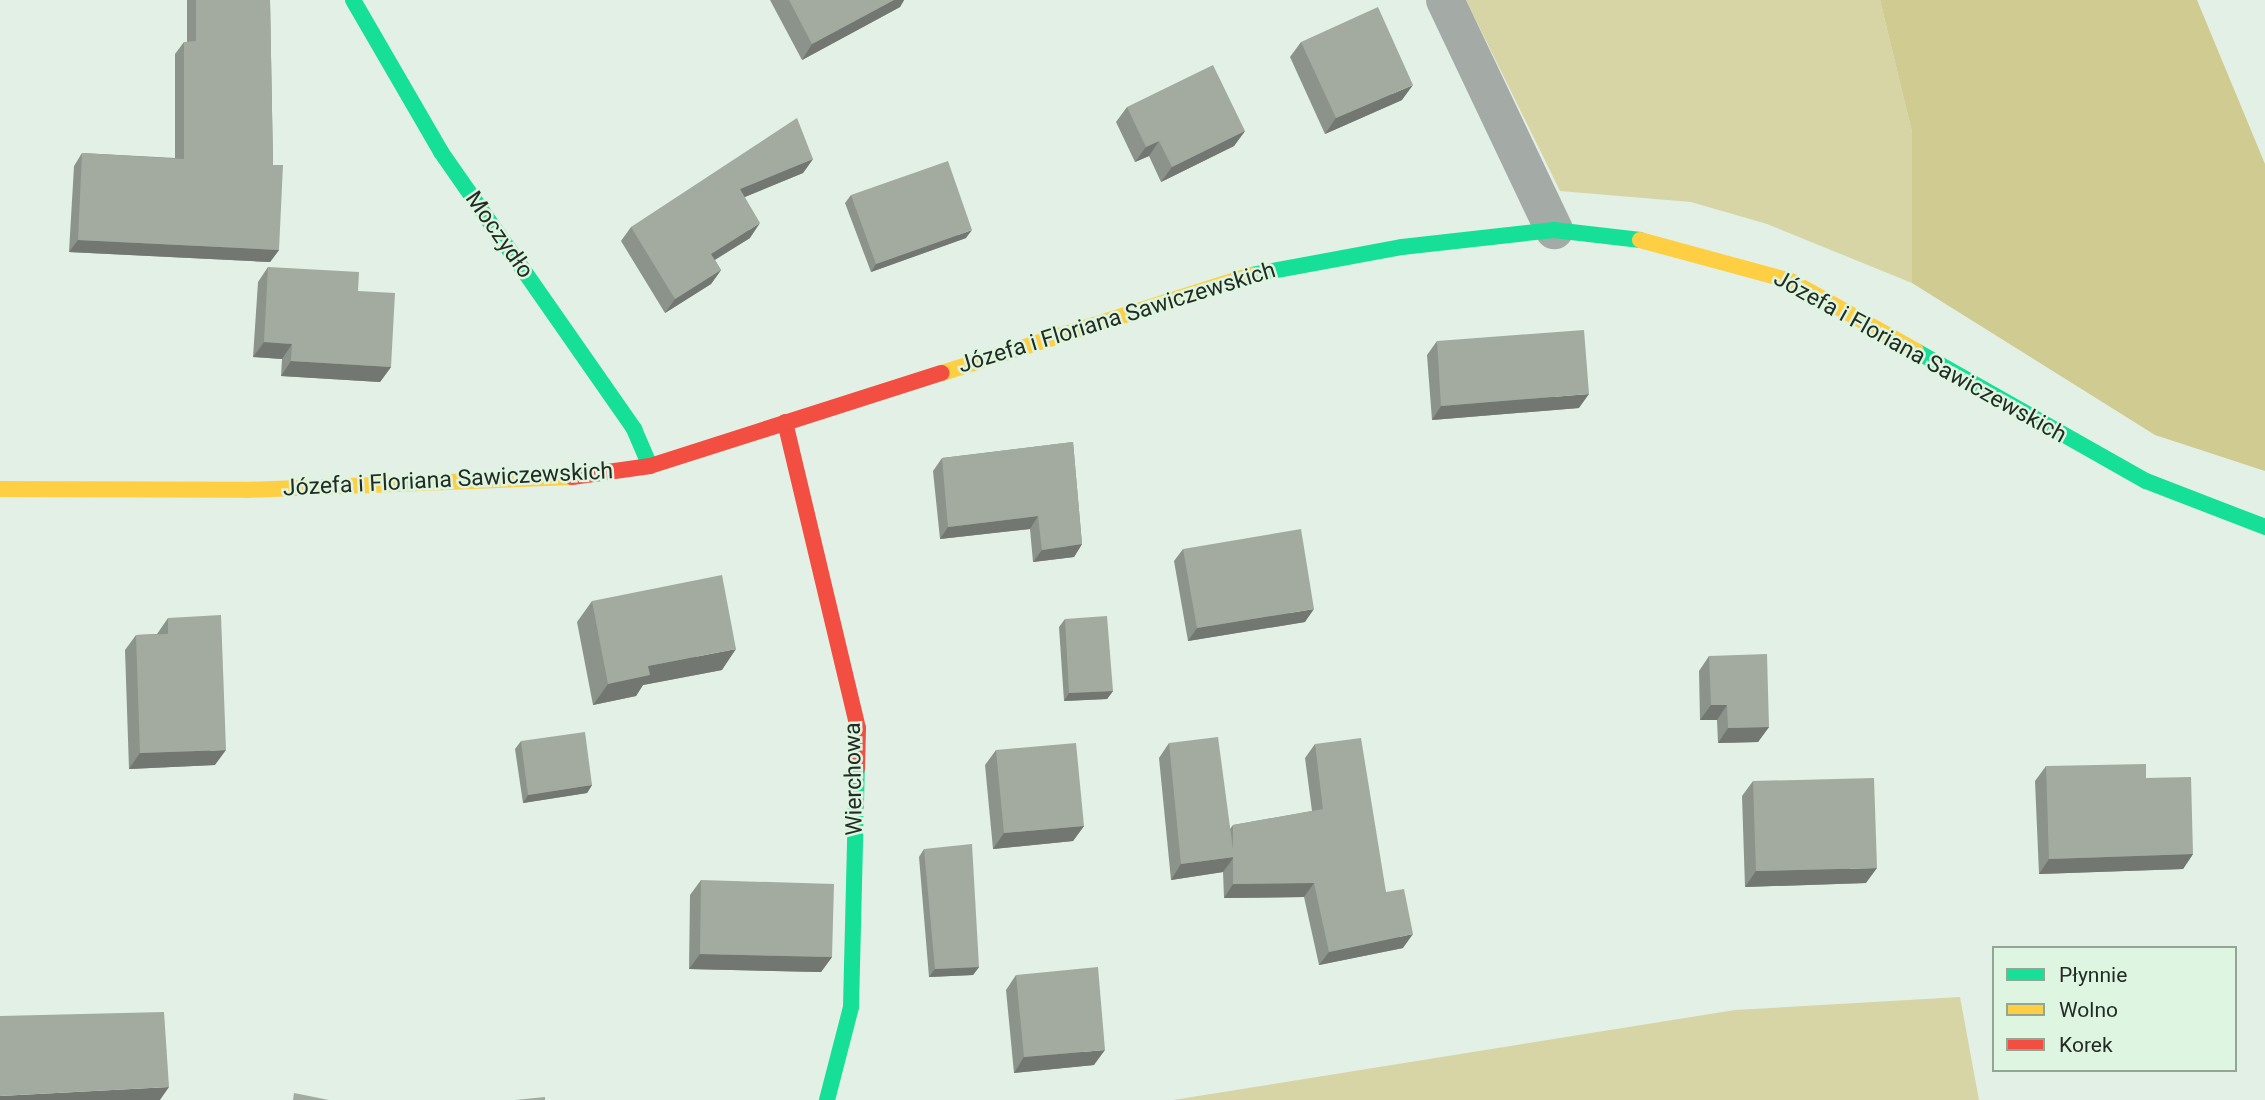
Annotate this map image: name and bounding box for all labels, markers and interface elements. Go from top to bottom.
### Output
street label: Moczydło [459,186,539,284]
street label: Józefa i Floriana Sawiczewskich [955,256,1279,380]
street label: Józefa i Floriana Sawiczewskich [1769,265,2071,449]
street label: Józefa i Floriana Sawiczewskich [282,458,614,502]
street label: Wierchowa [839,722,869,836]
legend [1992,946,2237,1072]
text: Płynnie [2059,963,2127,987]
text: Wolno [2059,998,2118,1022]
text: Korek [2059,1033,2113,1057]

